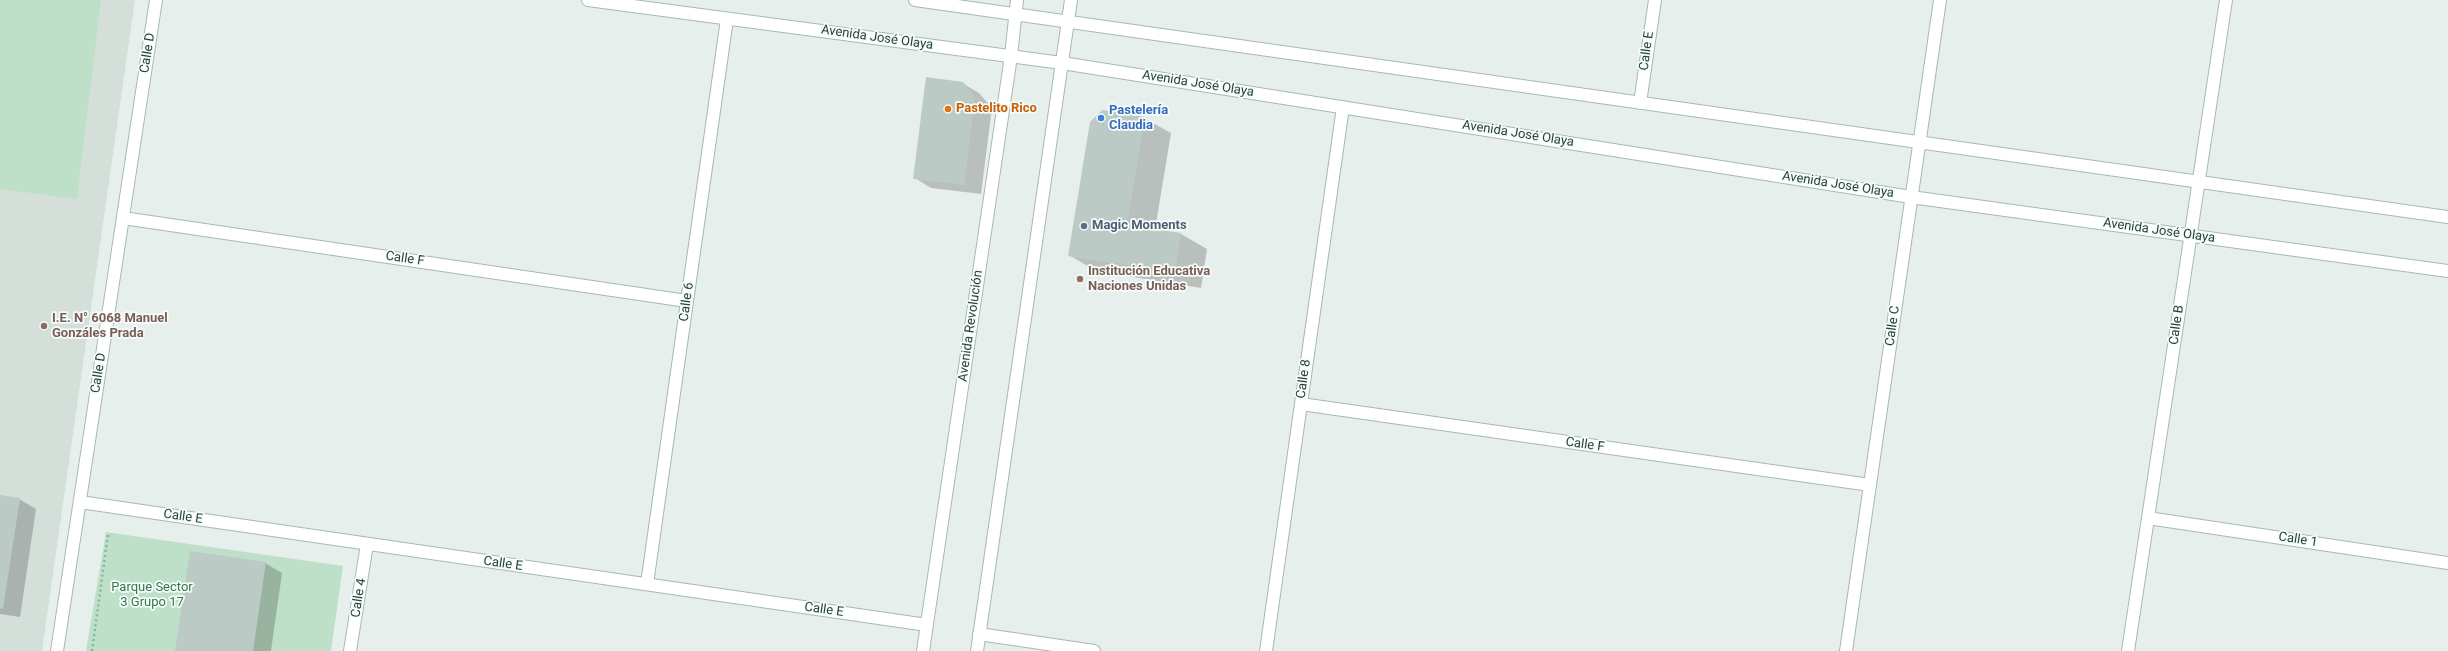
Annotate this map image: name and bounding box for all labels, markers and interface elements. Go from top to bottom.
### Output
street label: Avenida José Olaya [820,22,934,54]
street label: Calle E [1637,30,1657,72]
street label: Calle D [137,32,159,74]
street label: Avenida José Olaya [1141,67,1255,101]
place label: Pastelito Rico [956,101,1037,117]
place label: Pastelería Claudia [1109,103,1168,134]
marker: Pastelito Rico [943,104,953,114]
marker: Pastelería Claudia [1096,113,1106,123]
street label: Avenida José Olaya [1461,117,1575,151]
street label: Avenida José Olaya [1781,168,1895,202]
street label: Avenida José Olaya [2102,215,2216,247]
place label: Magic Moments [1092,218,1187,234]
marker: Magic Moments [1079,221,1089,231]
street label: Calle F [385,249,425,269]
place label: Institución Educativa Naciones Unidas [1088,264,1210,295]
street label: Avenida Revolución [955,269,987,383]
marker: Institución Educativa Naciones Unidas [1075,274,1085,284]
street label: Calle 6 [677,281,697,323]
street label: Calle B [2166,304,2188,346]
street label: Calle C [1882,305,1904,347]
place label: I.E. N° 6068 Manuel Gonzáles Prada [52,311,168,342]
marker: I.E. N° 6068 Manuel Gonzáles Prada [39,321,49,331]
street label: Calle D [88,352,110,394]
street label: Calle 8 [1294,358,1314,400]
street label: Calle F [1565,435,1605,455]
street label: Calle E [162,507,204,527]
street label: Calle 1 [2277,529,2319,551]
street label: Calle E [482,554,524,574]
street label: Calle 4 [348,577,370,619]
park label: Parque Sector 3 Grupo 17 [111,580,193,611]
street label: Calle E [803,600,845,620]

